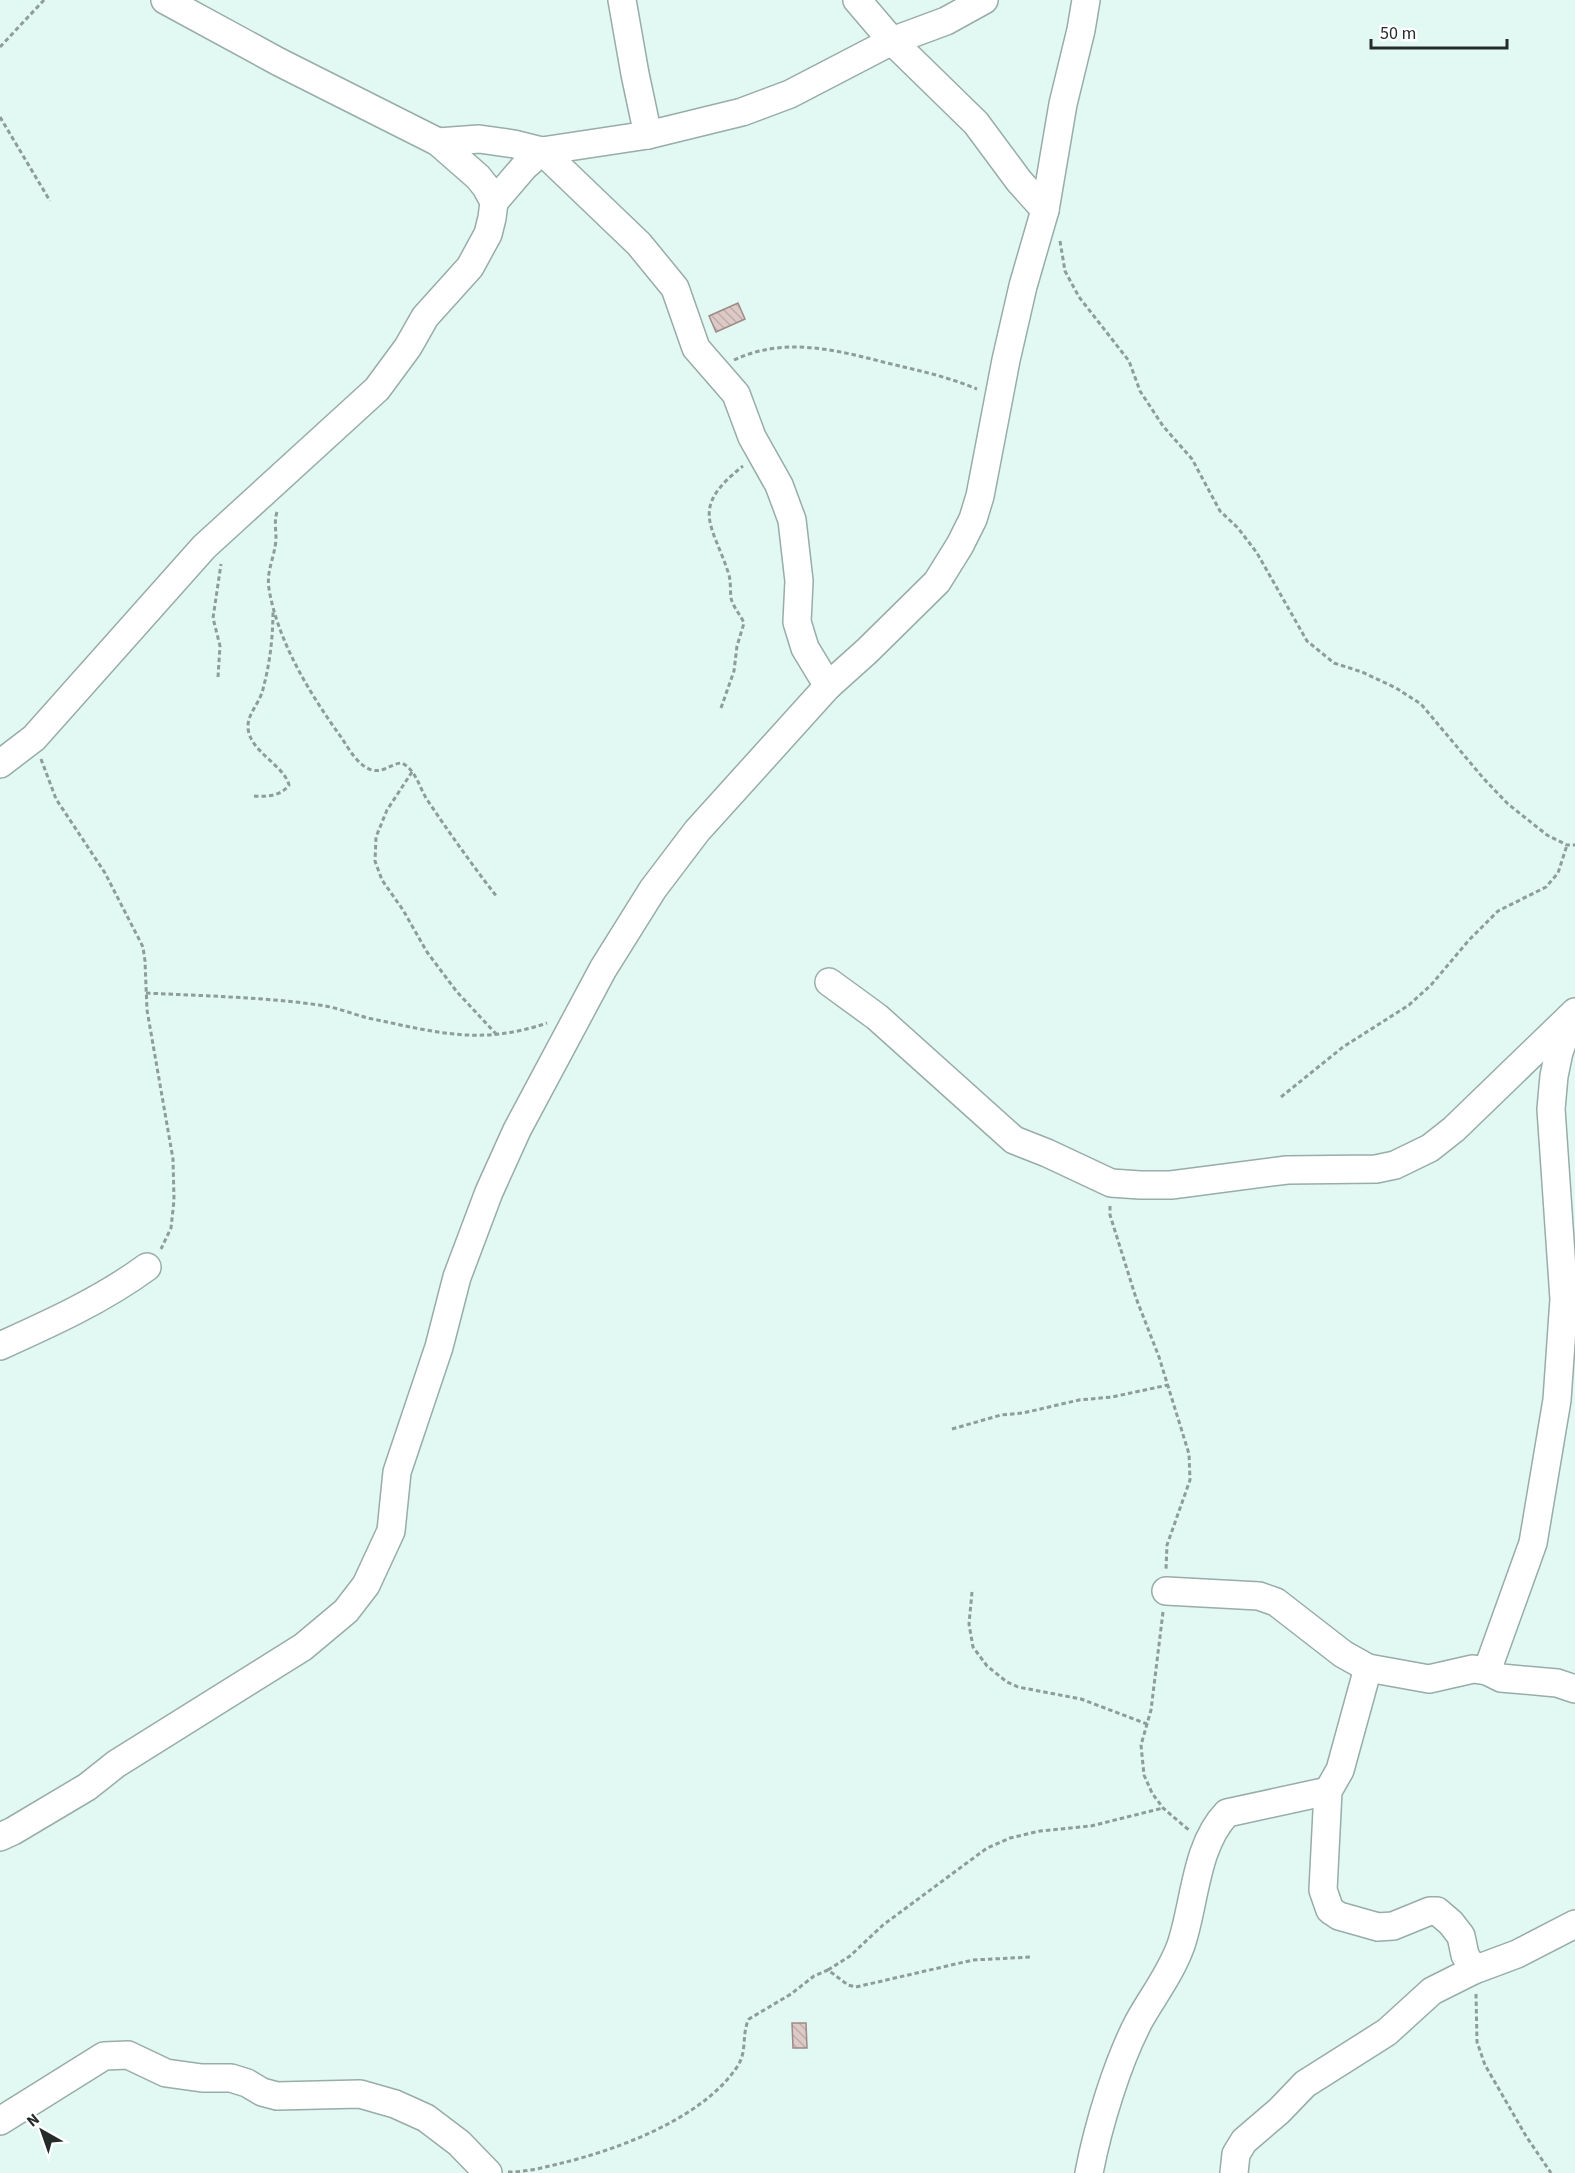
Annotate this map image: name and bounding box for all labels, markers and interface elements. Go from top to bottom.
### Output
scale bar [1371,12,1508,50]
text: 50 m [1380,21,1416,46]
north arrow [12,2101,72,2161]
text: N [22,2108,44,2132]

